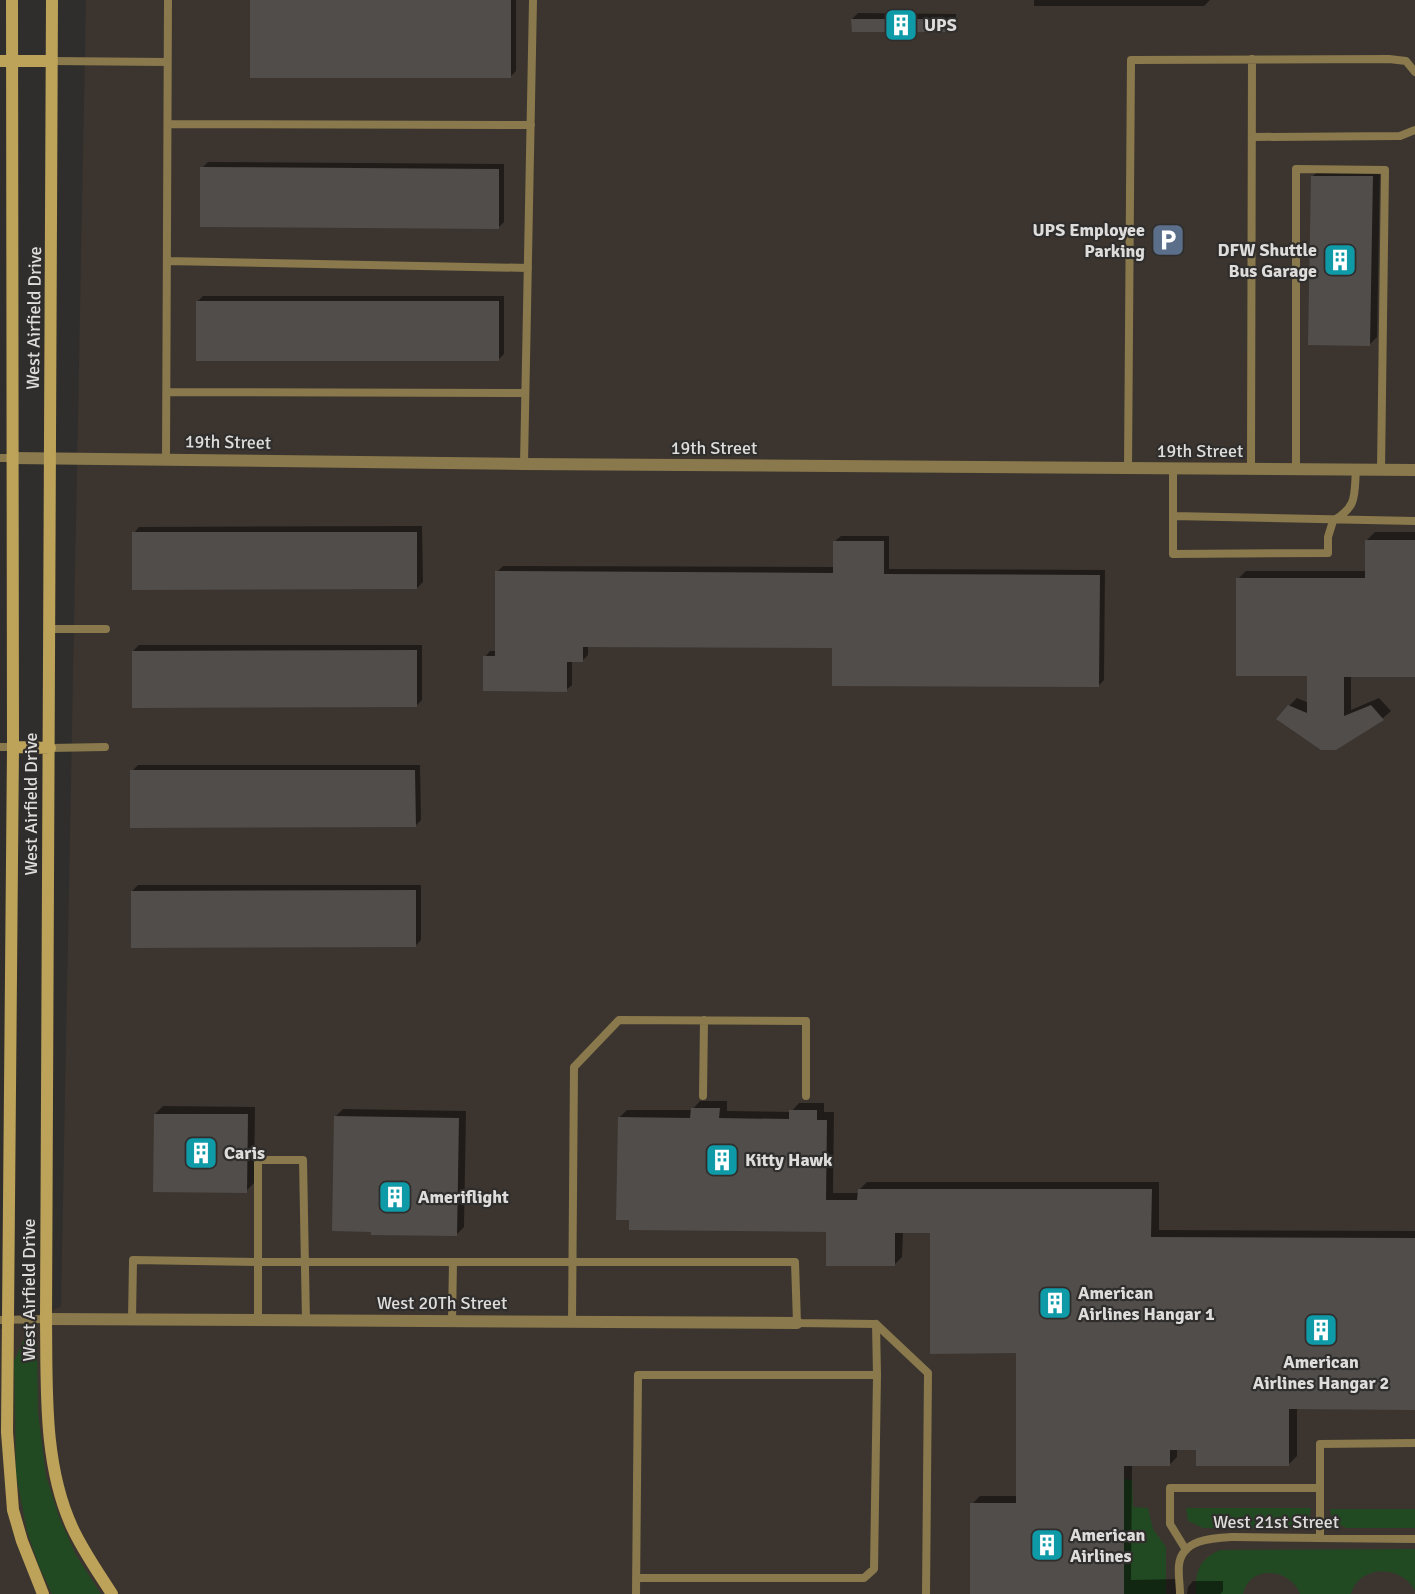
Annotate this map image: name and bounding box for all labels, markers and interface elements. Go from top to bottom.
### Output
building icon: UPS [883,7,919,43]
place label: UPS [924,14,957,36]
place label: UPS Employee Parking [1032,219,1145,262]
parking icon: UPS Employee Parking [1150,222,1186,258]
place label: DFW Shuttle Bus Garage [1218,239,1317,282]
building icon: DFW Shuttle Bus Garage [1322,242,1358,278]
street label: West Airfield Drive [22,246,46,390]
street label: 19th Street [185,430,271,454]
street label: 19th Street [671,437,757,459]
street label: 19th Street [1157,440,1243,462]
street label: West Airfield Drive [20,732,42,876]
building icon: Caris [183,1135,219,1171]
place label: Caris [224,1142,265,1164]
building icon: Kitty Hawk [704,1142,740,1178]
place label: Kitty Hawk [745,1149,833,1171]
building icon: Ameriflight [377,1179,413,1215]
place label: Ameriflight [418,1186,509,1208]
street label: West Airfield Drive [18,1218,40,1362]
place label: American Airlines Hangar 1 [1078,1282,1215,1325]
building icon: American Airlines Hangar 1 [1037,1285,1073,1321]
street label: West 20Th Street [377,1292,507,1314]
building icon: American Airlines Hangar 2 [1303,1312,1339,1348]
place label: American Airlines Hangar 2 [1253,1351,1389,1394]
street label: West 21st Street [1213,1511,1339,1533]
place label: American Airlines [1070,1524,1146,1567]
building icon: American Airlines [1029,1527,1065,1563]

